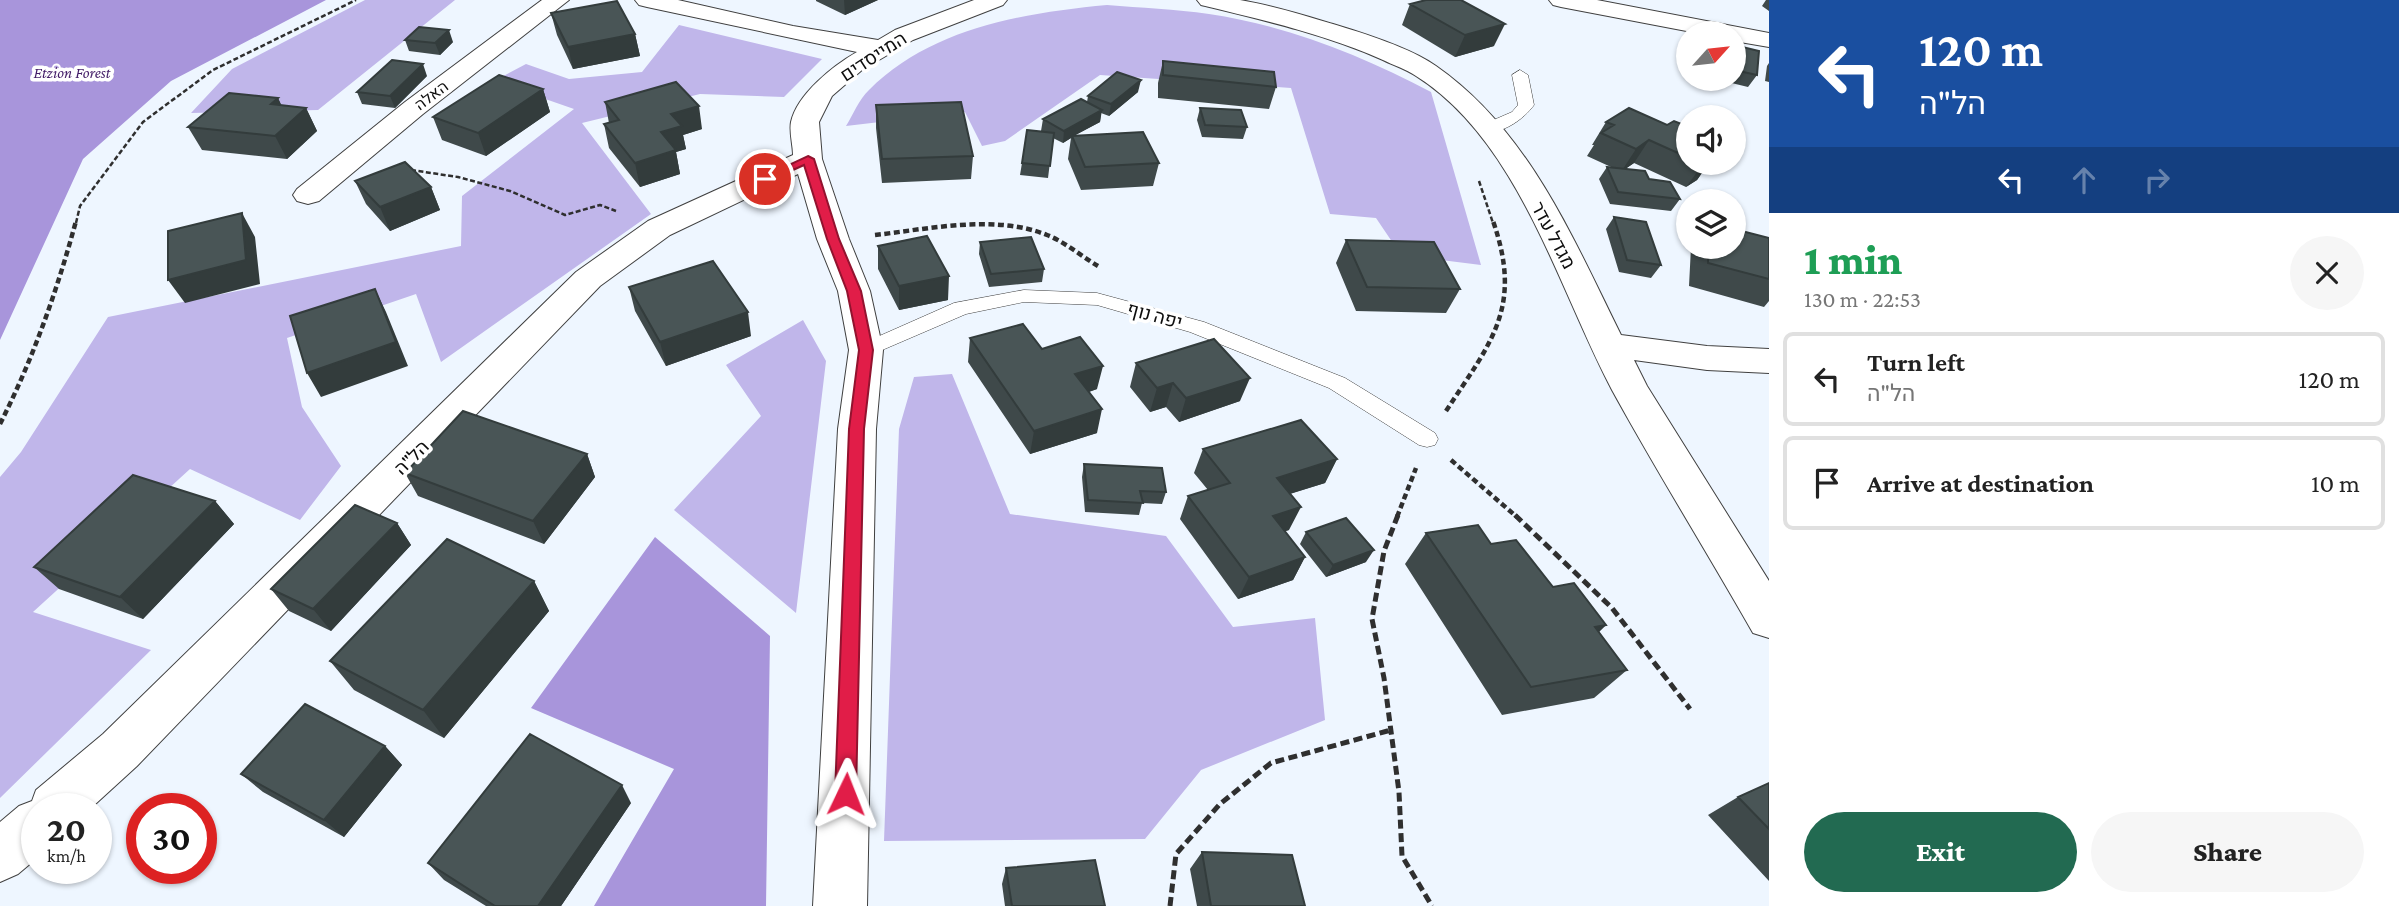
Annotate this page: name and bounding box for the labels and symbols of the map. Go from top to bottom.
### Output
north arrow [1676,21,1746,91]
street label: המייסדים [836,27,910,86]
park label: Etzion Forest [33,64,111,81]
street label: האלה [411,77,451,113]
pin [735,149,795,209]
street label: מגדל עדר [1527,198,1580,272]
street label: יפה נוף [1125,298,1185,333]
street label: הל"ה [390,436,433,479]
position arrow [809,757,883,831]
speed limit sign: 30 [126,793,217,884]

